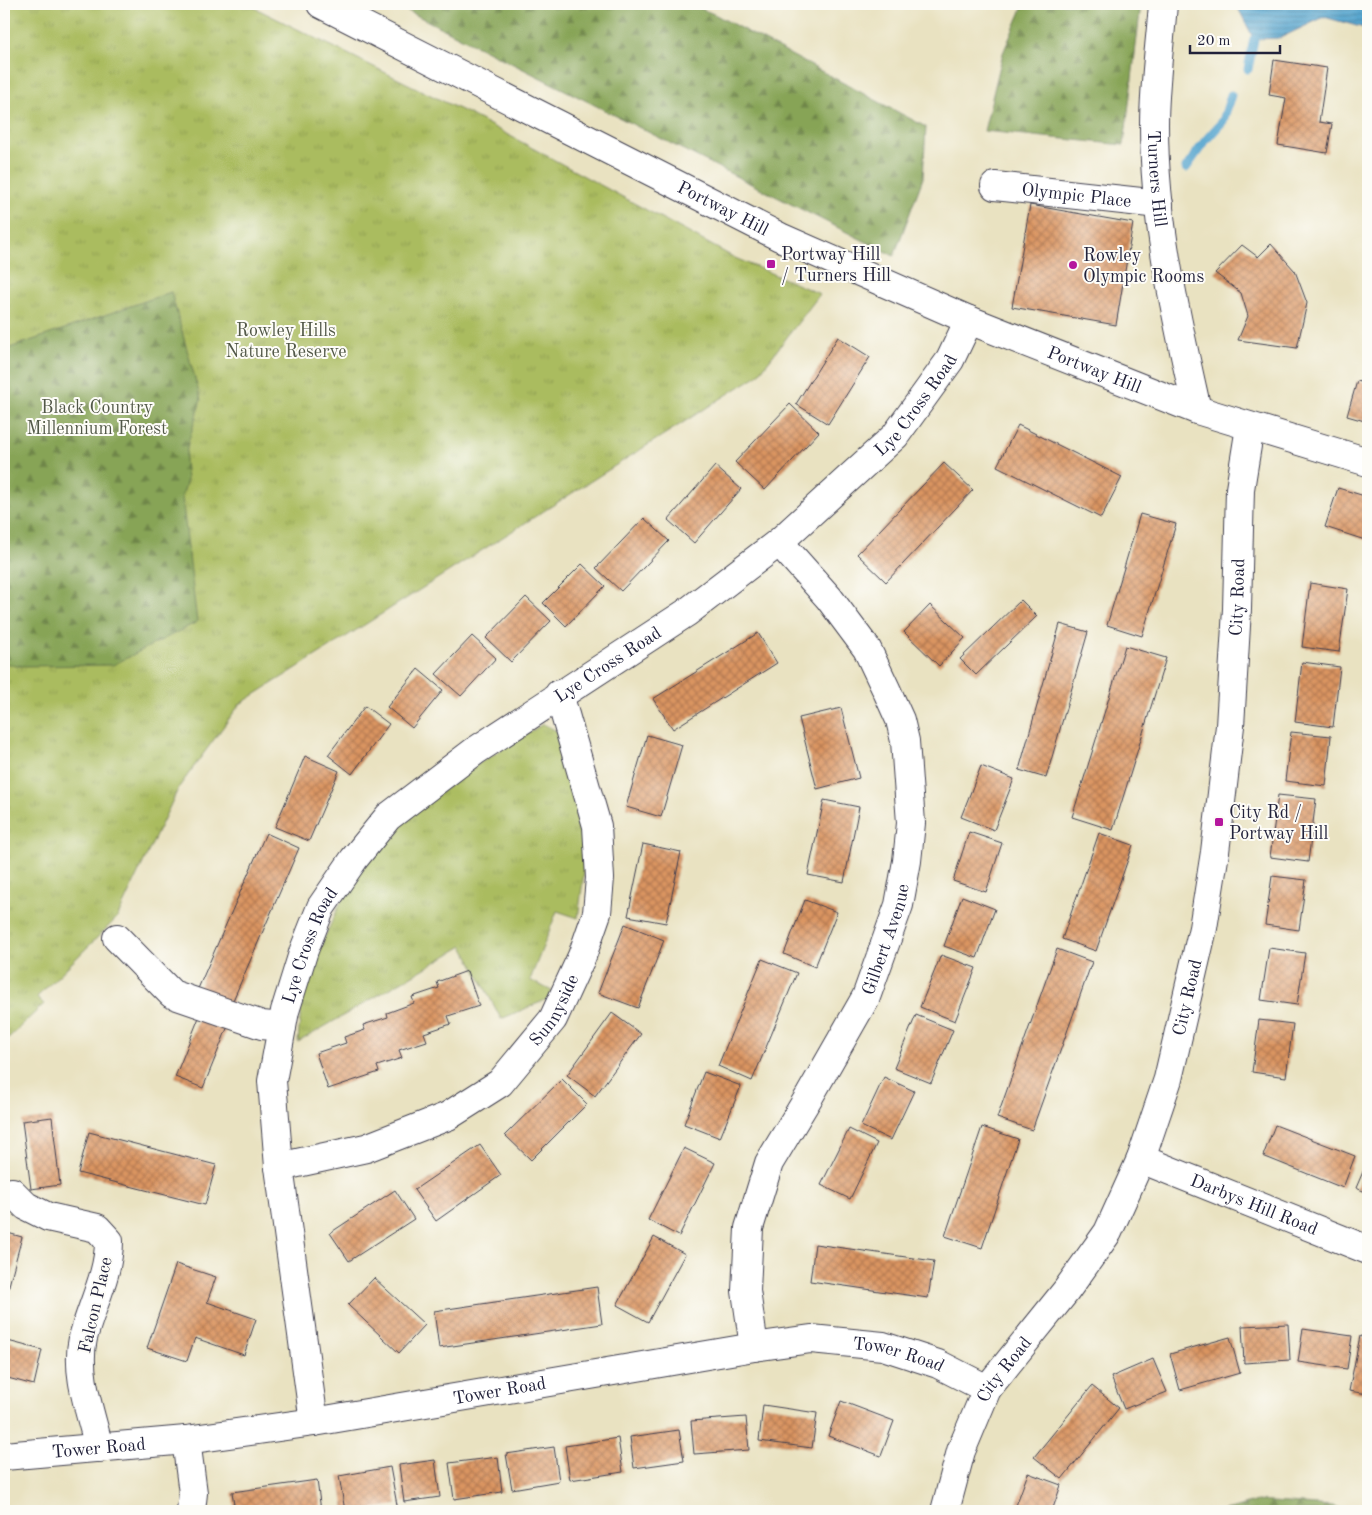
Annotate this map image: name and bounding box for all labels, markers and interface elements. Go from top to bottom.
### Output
scale bar [1190,22,1280,54]
text: 20 m [1197,34,1231,49]
street label: Turners Hill [1144,130,1169,228]
street label: Portway Hill [674,179,771,240]
street label: Olympic Place [1020,181,1132,211]
place label: Portway Hill / Turners Hill [781,246,891,285]
place label: Rowley Olympic Rooms [1083,247,1204,286]
marker: Portway Hill / Turners Hill [765,258,777,270]
marker: Rowley Olympic Rooms [1067,259,1079,271]
park label: Rowley Hills Nature Reserve [226,322,346,361]
street label: Portway Hill [1045,344,1144,397]
street label: Lye Cross Road [872,352,961,460]
park label: Black Country Millennium Forest [27,399,167,438]
street label: City Road [1227,558,1248,637]
street label: Lye Cross Road [552,624,665,706]
place label: City Rd / Portway Hill [1229,804,1328,843]
marker: City Rd / Portway Hill [1213,816,1225,828]
street label: Gilbert Avenue [859,882,913,998]
street label: Lye Cross Road [280,885,341,1006]
street label: City Road [1170,958,1205,1038]
street label: Sunnyside [527,972,582,1050]
street label: Darbys Hill Road [1187,1172,1320,1239]
street label: Falcon Place [76,1255,116,1355]
street label: City Road [974,1334,1035,1405]
street label: Tower Road [852,1335,947,1376]
street label: Tower Road [452,1375,548,1408]
street label: Tower Road [51,1436,146,1462]

